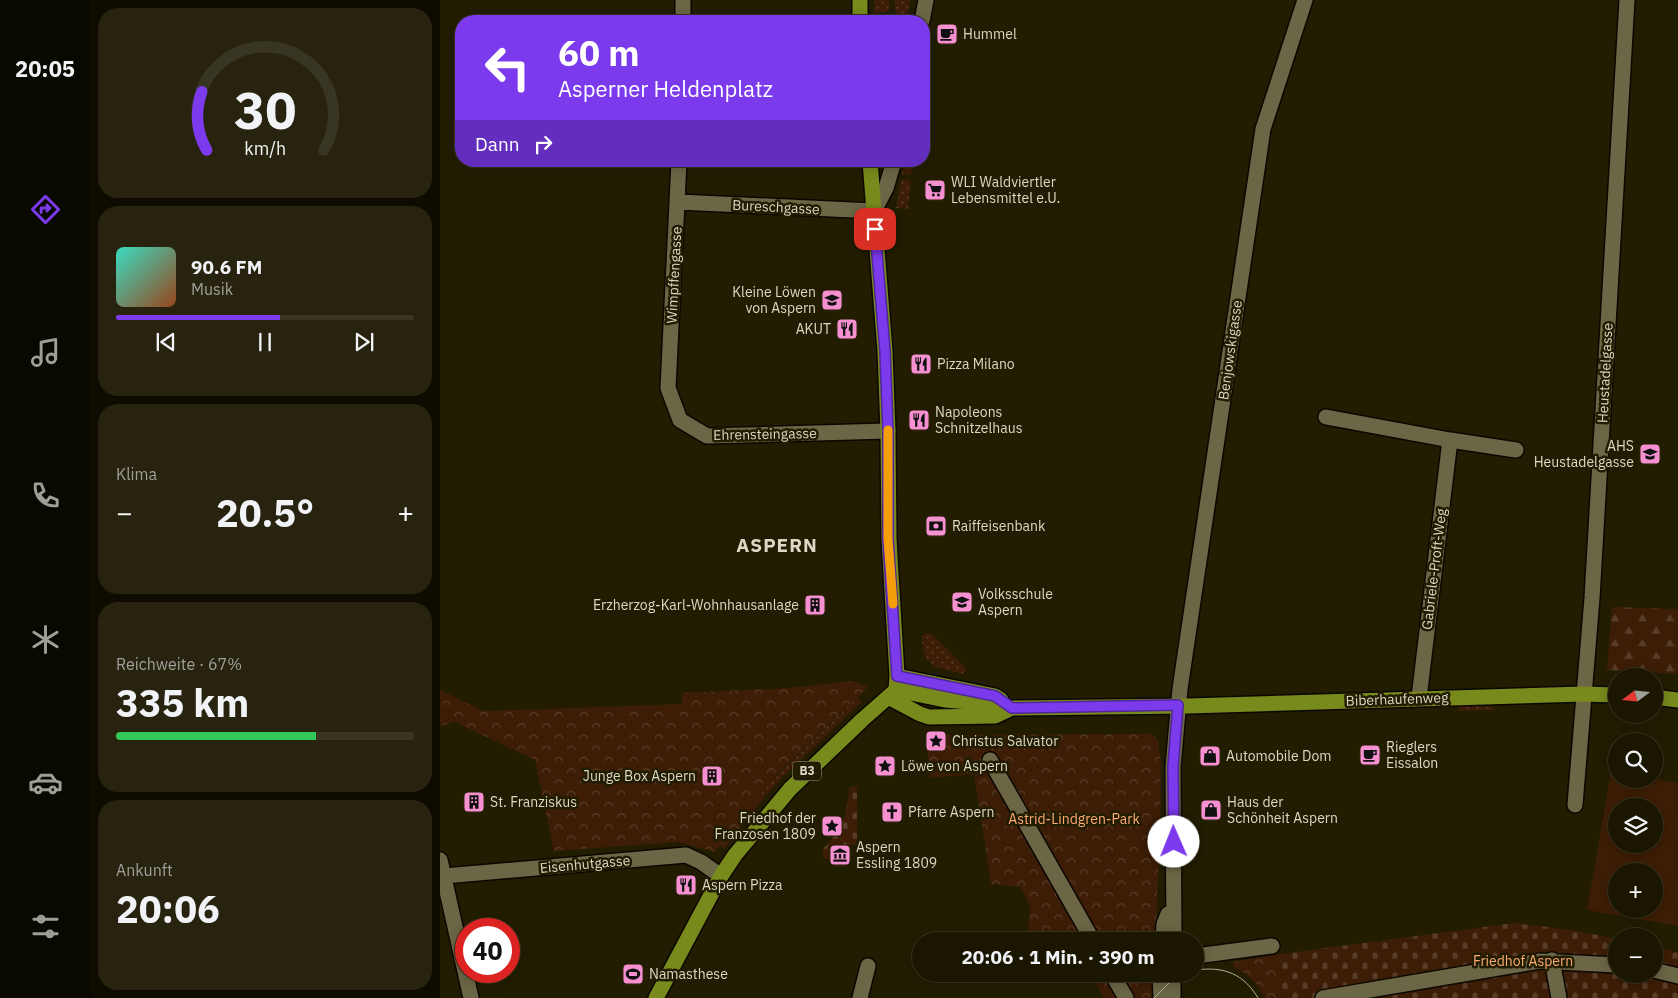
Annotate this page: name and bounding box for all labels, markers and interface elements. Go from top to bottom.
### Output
cafe icon: Hummel [935,22,959,46]
place label: Hummel [963,25,1017,43]
text: 60 m [558,30,640,76]
icon: left [475,35,540,100]
text: 20:05 [15,54,75,83]
text: Asperner Heldenplatz [558,74,773,103]
text: 30 [234,76,296,143]
icon: right [529,130,557,158]
text: Dann [475,132,519,156]
text: km/h [244,137,286,160]
place label: WLI Waldviertler Lebensmittel e.U. [951,173,1060,207]
supermarket icon: WLI Waldviertler Lebensmittel e.U. [923,178,947,202]
icon: directions [28,192,63,227]
street label: Bureschgasse [732,196,821,218]
pin [854,208,896,250]
icon: arrive [861,215,889,243]
street label: Wimpffengasse [662,226,686,324]
text: 90.6 FM [191,255,262,279]
text: Musik [191,279,233,299]
place label: Kleine Löwen von Aspern [732,283,816,317]
school or university icon: Kleine Löwen von Aspern [820,288,844,312]
street label: Benjowskigasse [1214,299,1246,401]
restaurant icon: AKUT [835,317,859,341]
place label: AKUT [796,320,831,338]
street label: Heustadelgasse [1593,322,1617,424]
icon: previous [152,328,180,356]
icon: pause [251,328,279,356]
icon: next [350,328,378,356]
icon: music [28,335,63,370]
restaurant icon: Pizza Milano [909,352,933,376]
place label: Pizza Milano [937,355,1015,373]
place label: Napoleons Schnitzelhaus [935,403,1023,437]
restaurant icon: Napoleons Schnitzelhaus [907,408,931,432]
street label: Ehrensteingasse [713,424,817,444]
place label: AHS Heustadelgasse [1534,437,1634,471]
school or university icon: AHS Heustadelgasse [1638,442,1662,466]
text: Klima [116,464,157,484]
icon: phone [28,478,63,513]
text: 20.5° [216,488,314,537]
text: − [116,494,133,531]
text: + [397,494,414,531]
street label: Gabriele-Proft-Weg [1418,507,1450,631]
bank icon: Raiffeisenbank [924,514,948,538]
place label: Raiffeisenbank [952,517,1046,535]
district label: ASPERN [736,533,818,557]
place label: Volksschule Aspern [978,585,1053,619]
school or university icon: Volksschule Aspern [950,590,974,614]
building icon: Erzherzog-Karl-Wohnhausanlage [803,593,827,617]
place label: Erzherzog-Karl-Wohnhausanlage [593,596,799,614]
icon: climate [28,622,63,657]
text: Reichweite · 67% [116,654,242,674]
north arrow [1608,668,1662,722]
map controls [1608,668,1663,983]
text: 335 km [116,678,249,727]
street label: Biberhaufenweg [1345,688,1449,710]
place icon: Christus Salvator [924,729,948,753]
place label: Christus Salvator [952,732,1058,750]
button: search [1608,733,1663,788]
place label: Rieglers Eissalon [1386,738,1438,772]
cafe icon: Rieglers Eissalon [1358,743,1382,767]
shop icon: Automobile Dom [1198,744,1222,768]
place label: Automobile Dom [1226,747,1332,765]
place icon: Löwe von Aspern [873,754,897,778]
place label: Löwe von Aspern [901,757,1008,775]
road number: B3 [793,761,821,780]
building icon: Junge Box Aspern [700,764,724,788]
icon: car [28,765,63,800]
place label: Junge Box Aspern [583,767,696,785]
building icon: St. Franziskus [462,790,486,814]
place label: St. Franziskus [490,793,577,811]
place label: Haus der Schönheit Aspern [1227,793,1338,827]
shop icon: Haus der Schönheit Aspern [1199,798,1223,822]
button: layers [1608,798,1663,853]
church icon: Pfarre Aspern [880,800,904,824]
place label: Pfarre Aspern [908,803,994,821]
place label: Friedhof der Franzosen 1809 [714,809,816,843]
park label: Astrid-Lindgren-Park [1008,810,1140,828]
place icon: Friedhof der Franzosen 1809 [820,814,844,838]
position arrow [1147,815,1199,867]
place label: Aspern Essling 1809 [856,838,937,872]
museum icon: Aspern Essling 1809 [828,843,852,867]
street label: Eisenhutgasse [539,851,631,877]
text: Ankunft [116,860,173,880]
button: + [1608,863,1663,918]
restaurant icon: Aspern Pizza [674,873,698,897]
place label: Aspern Pizza [702,876,783,894]
text: 20:06 [116,884,220,933]
icon: filters [28,909,63,944]
speed limit sign: 40 [455,918,520,983]
button: − [1608,928,1663,983]
text: 20:06 · 1 Min. · 390 m [961,945,1155,969]
park label: Friedhof Aspern [1473,952,1573,970]
sports icon: Namasthese [621,962,645,986]
place label: Namasthese [649,965,728,983]

